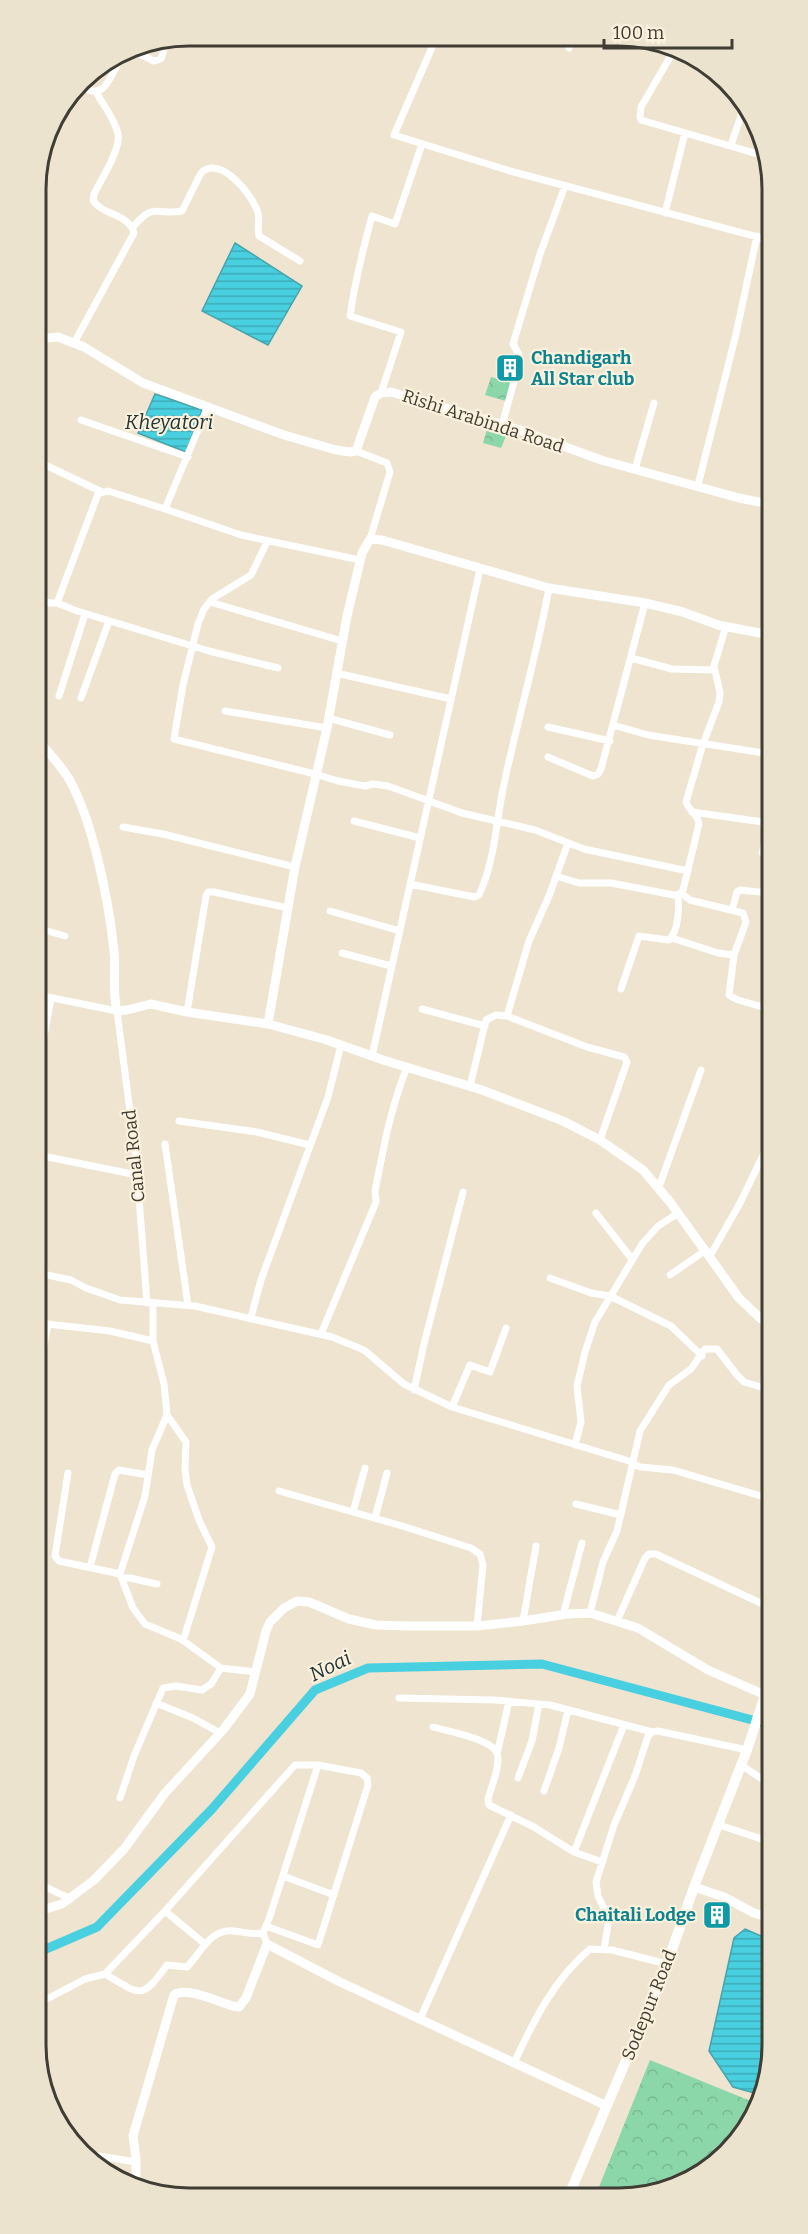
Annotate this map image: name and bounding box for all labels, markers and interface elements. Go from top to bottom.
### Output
scale bar [604,12,732,50]
text: 100 m [613,22,664,44]
place label: Chandigarh All Star club [531,347,635,390]
building icon: Chandigarh All Star club [494,352,526,384]
street label: Rishi Arabinda Road [399,384,567,458]
water label: Kheyatori [125,410,213,434]
street label: Canal Road [118,1108,150,1204]
water label: Noai [305,1646,355,1686]
building icon: Chaitali Lodge [701,1899,733,1931]
place label: Chaitali Lodge [575,1904,696,1926]
street label: Sodepur Road [617,1946,681,2063]

